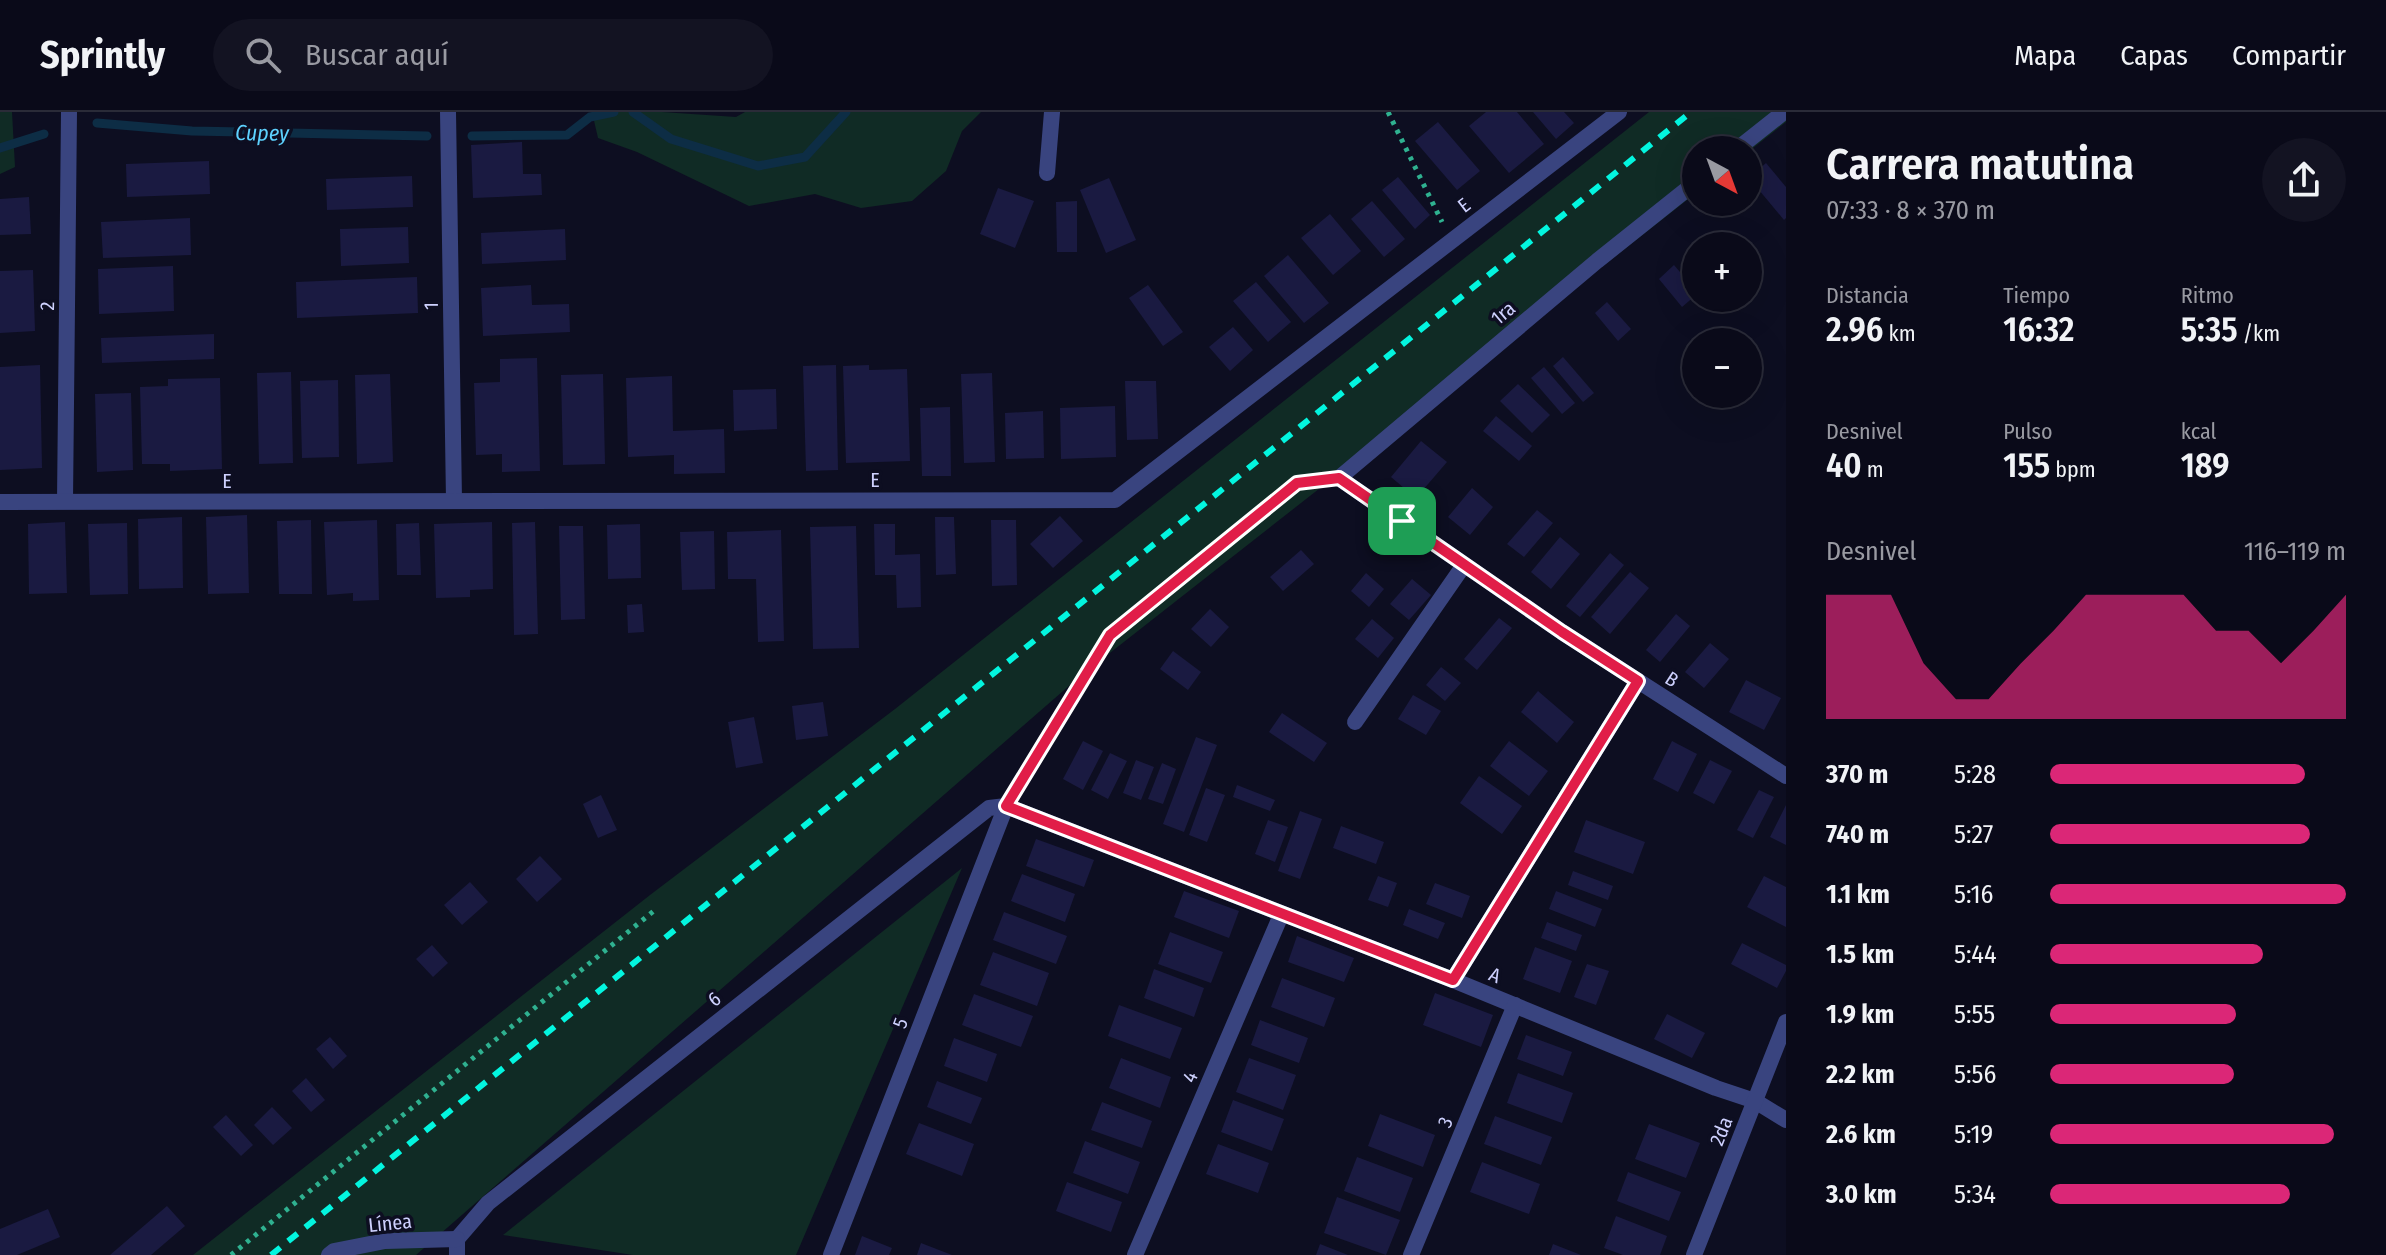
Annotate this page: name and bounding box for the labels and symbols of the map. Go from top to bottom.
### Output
water label: Cupey [235,119,290,147]
north arrow [1682,136,1762,216]
street label: E [1453,193,1475,217]
street label: 1ra [1486,296,1520,330]
street label: 2 [35,301,59,311]
street label: 1 [419,302,443,310]
street label: E [870,468,880,492]
street label: E [222,469,232,493]
pin [1368,487,1436,555]
street label: B [1661,666,1683,692]
street label: A [1486,962,1505,988]
street label: 6 [703,986,725,1012]
street label: 5 [887,1014,913,1032]
street label: 4 [1177,1068,1203,1086]
street label: 3 [1432,1113,1458,1131]
street label: 2da [1704,1113,1738,1149]
street label: Línea [367,1209,413,1237]

